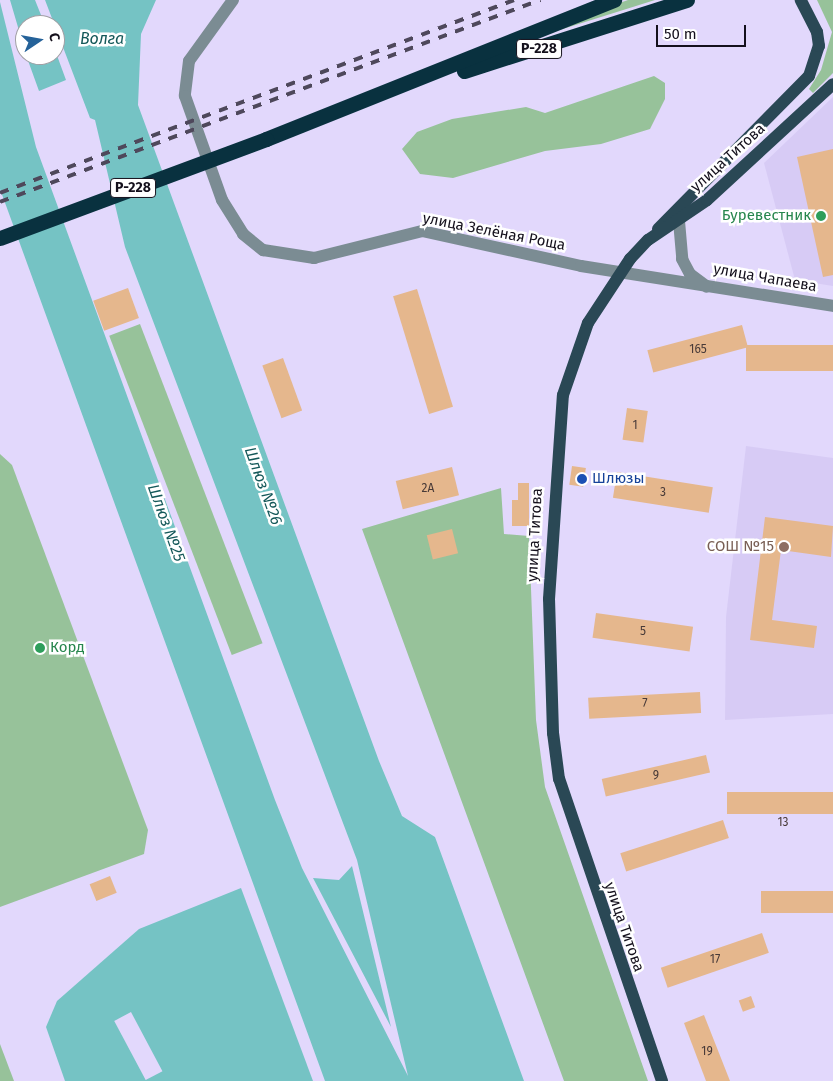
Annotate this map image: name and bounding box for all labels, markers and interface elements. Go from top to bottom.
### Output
north arrow [15,15,65,65]
scale bar [658,15,748,47]
text: 50 m [664,25,697,43]
water label: Волга [80,29,124,49]
text: С [45,31,63,43]
road number: Р-228 [515,38,563,61]
street label: улица Титова [687,120,769,196]
road number: Р-228 [109,177,157,200]
place label: Буревестник [722,207,811,225]
street label: улица Зелёная Роща [421,209,567,255]
marker: Буревестник [815,210,827,222]
street label: улица Чапаева [712,260,818,296]
house number: 165 [689,343,707,357]
house number: 1 [632,419,638,433]
water label: Шлюз №26 [240,444,286,528]
place label: Шлюзы [592,470,644,488]
marker: Шлюзы [576,473,588,485]
water label: Шлюз №25 [143,482,189,564]
house number: 2А [422,482,434,496]
house number: 3 [660,486,666,500]
street label: улица Титова [524,488,546,582]
place label: СОШ №15 [707,538,774,556]
marker: СОШ №15 [778,541,790,553]
house number: 5 [640,625,646,639]
place label: Корд [50,639,85,657]
marker: Корд [34,642,46,654]
house number: 7 [642,697,648,711]
house number: 9 [653,769,659,783]
house number: 13 [777,816,789,830]
street label: улица Титова [600,880,648,974]
house number: 17 [710,953,720,967]
house number: 19 [701,1045,713,1059]

